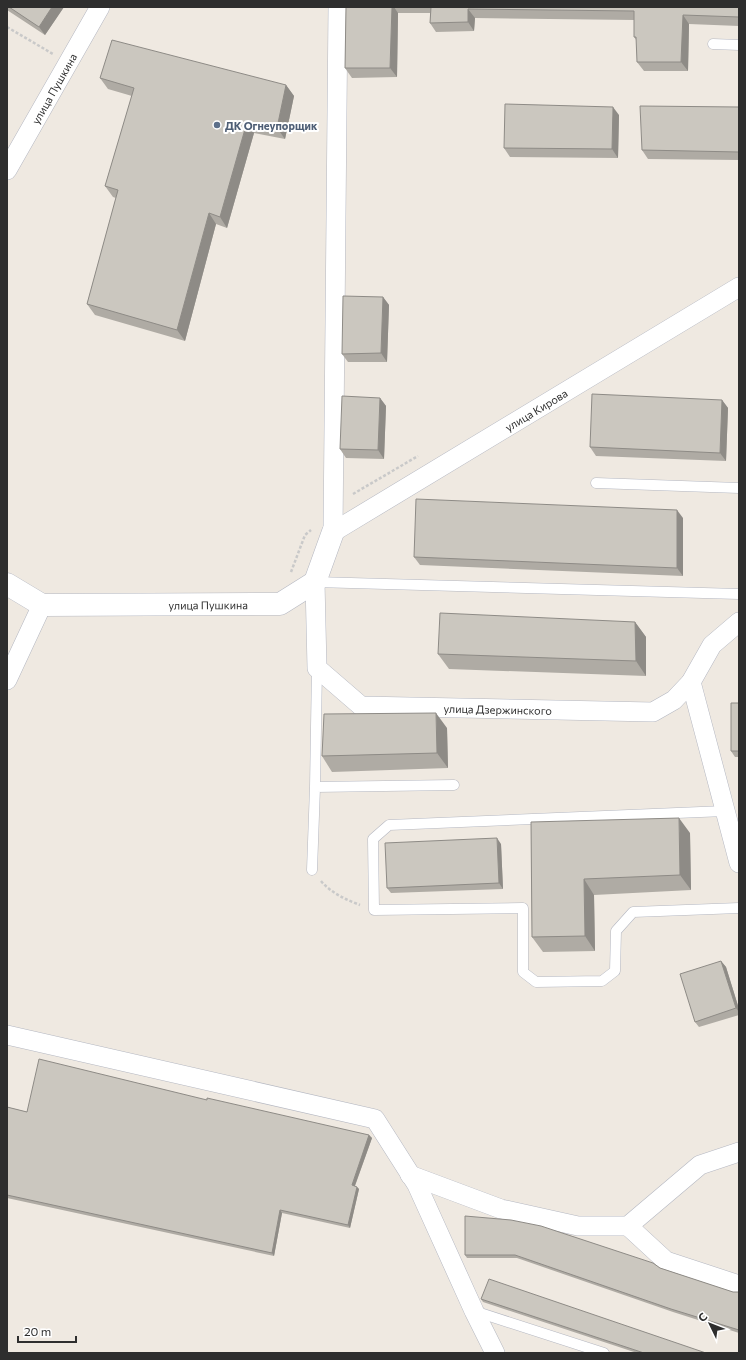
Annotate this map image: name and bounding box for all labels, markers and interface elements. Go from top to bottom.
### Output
street label: улица Пушкина [28,51,79,126]
place label: ДК Огнеупорщик [225,119,318,132]
marker: ДК Огнеупорщик [212,120,222,130]
street label: улица Кирова [502,386,569,433]
street label: улица Пушкина [168,598,248,611]
street label: улица Дзержинского [443,701,553,716]
north arrow [690,1304,730,1344]
text: С [695,1309,710,1324]
scale bar [18,1318,76,1344]
text: 20 m [24,1324,51,1338]

